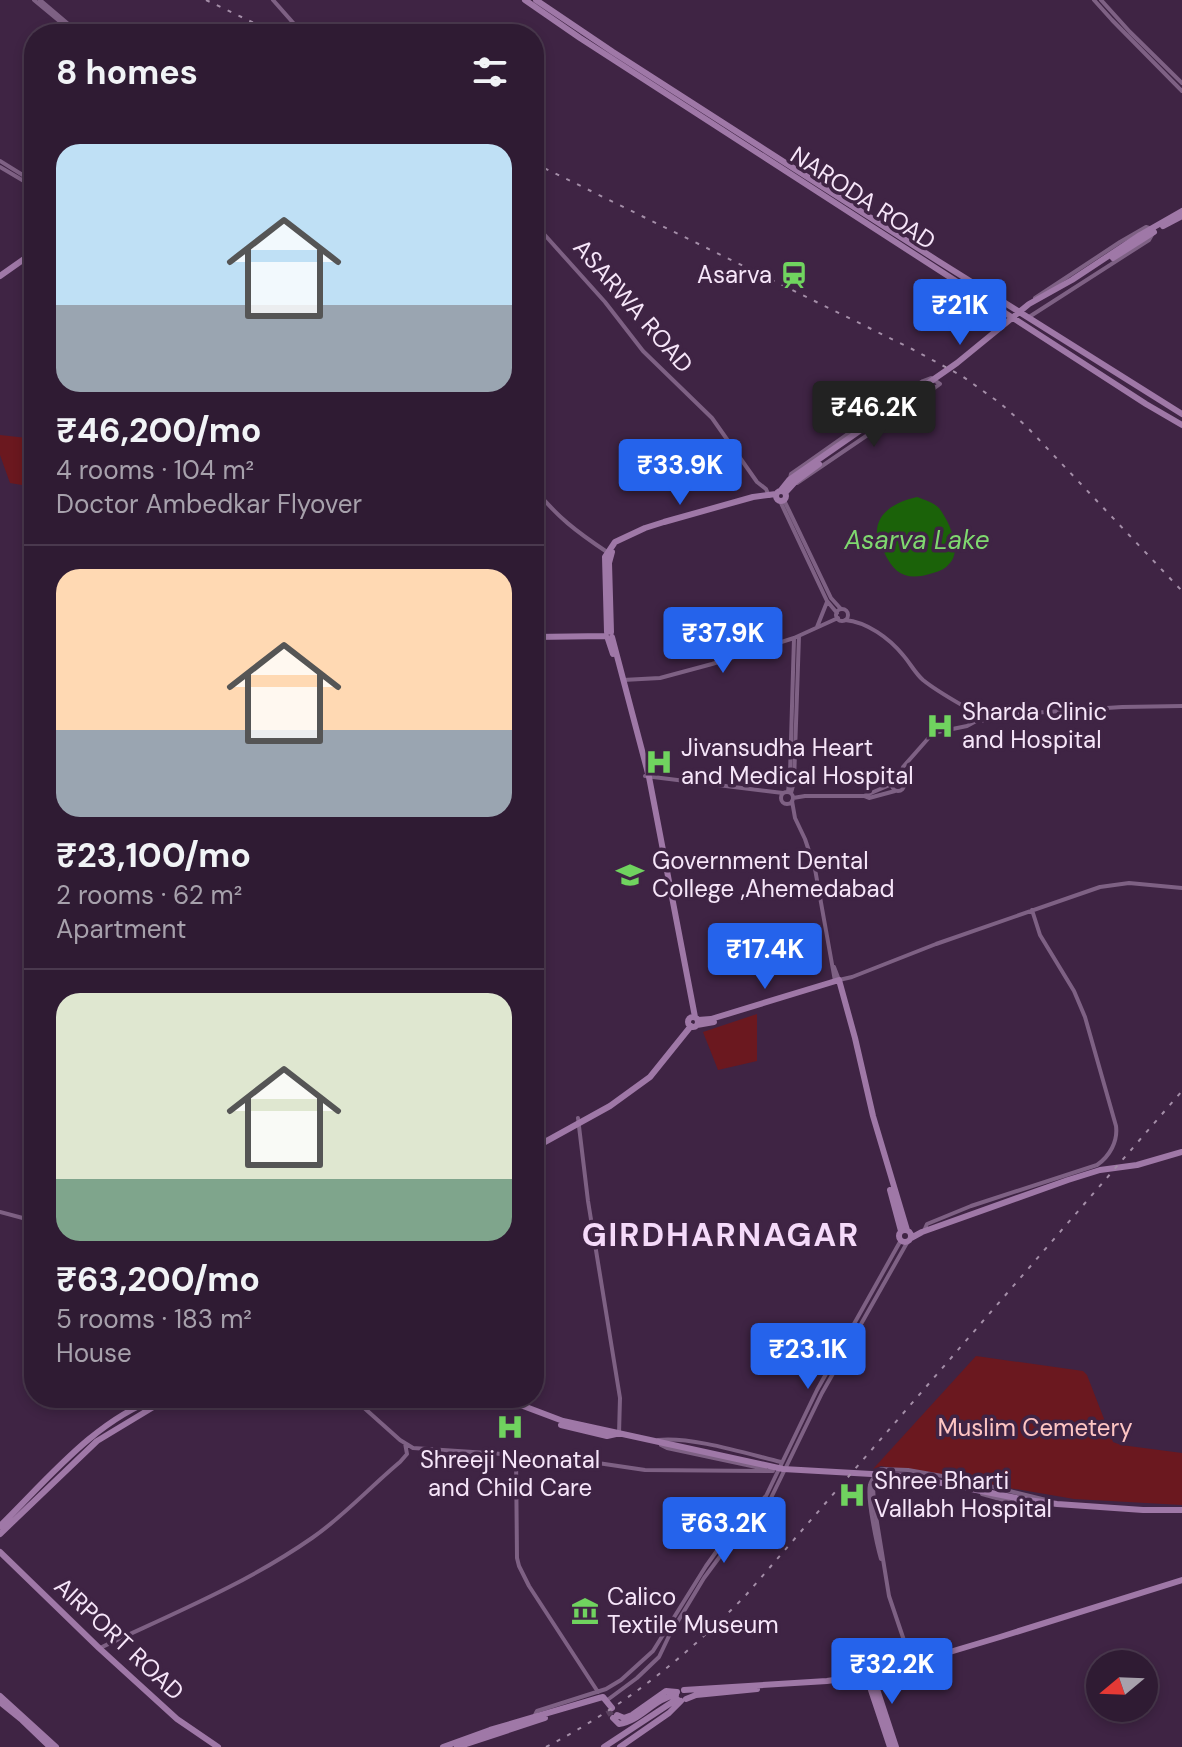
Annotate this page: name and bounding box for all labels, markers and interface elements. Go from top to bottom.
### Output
text: 8 homes [56,50,198,95]
icon: filters [468,50,512,94]
street label: NARODA ROAD [785,139,942,256]
icon: home [212,196,356,340]
street label: ASARWA ROAD [567,232,700,379]
place label: Asarva [697,259,772,290]
station icon: Asarva [779,260,809,290]
pin: ₹21K [913,279,1007,347]
text: ₹21K [931,288,989,322]
pin: ₹46.2K [809,381,939,449]
text: ₹46.2K [830,390,918,424]
text: ₹46,200/mo [56,408,262,453]
pin: ₹33.9K [615,439,745,507]
text: ₹33.9K [637,448,723,482]
text: 4 rooms · 104 m² [56,453,254,487]
text: Doctor Ambedkar Flyover [56,487,362,521]
water label: Asarva Lake [843,523,990,557]
pin: ₹37.9K [658,607,788,675]
text: ₹37.9K [681,616,765,650]
icon: home [212,621,356,765]
place label: Sharda Clinic and Hospital [962,696,1107,755]
hospital icon: Sharda Clinic and Hospital [925,711,955,741]
place label: Jivansudha Heart and Medical Hospital [681,732,914,791]
hospital icon: Jivansudha Heart and Medical Hospital [644,747,674,777]
text: ₹23,100/mo [56,833,251,878]
place label: Government Dental College ,Ahemedabad [652,845,895,904]
school or university icon: Government Dental College ,Ahemedabad [615,860,645,890]
text: 2 rooms · 62 m² [56,878,242,912]
text: Apartment [56,912,187,946]
pin: ₹17.4K [700,923,830,991]
text: ₹17.4K [726,932,804,966]
icon: home [212,1045,356,1189]
district label: GIRDHARNAGAR [582,1214,860,1256]
text: ₹63,200/mo [56,1257,260,1302]
text: 5 rooms · 183 m² [56,1302,252,1336]
pin: ₹23.1K [743,1323,873,1391]
text: ₹23.1K [769,1332,847,1366]
text: House [56,1336,132,1370]
hospital icon: Shreeji Neonatal and Child Care [495,1412,525,1442]
park label: Muslim Cemetery [937,1412,1133,1443]
place label: Shreeji Neonatal and Child Care [420,1444,600,1503]
place label: Shree Bharti Vallabh Hospital [874,1465,1052,1524]
hospital icon: Shree Bharti Vallabh Hospital [837,1480,867,1510]
pin: ₹63.2K [659,1497,789,1565]
text: ₹63.2K [681,1506,767,1540]
street label: AIRPORT ROAD [48,1571,191,1707]
place label: Calico Textile Museum [607,1581,779,1640]
museum icon: Calico Textile Museum [570,1596,600,1626]
pin: ₹32.2K [827,1638,957,1706]
text: ₹32.2K [849,1647,935,1681]
north arrow [1086,1650,1158,1722]
map controls [1086,1650,1158,1722]

